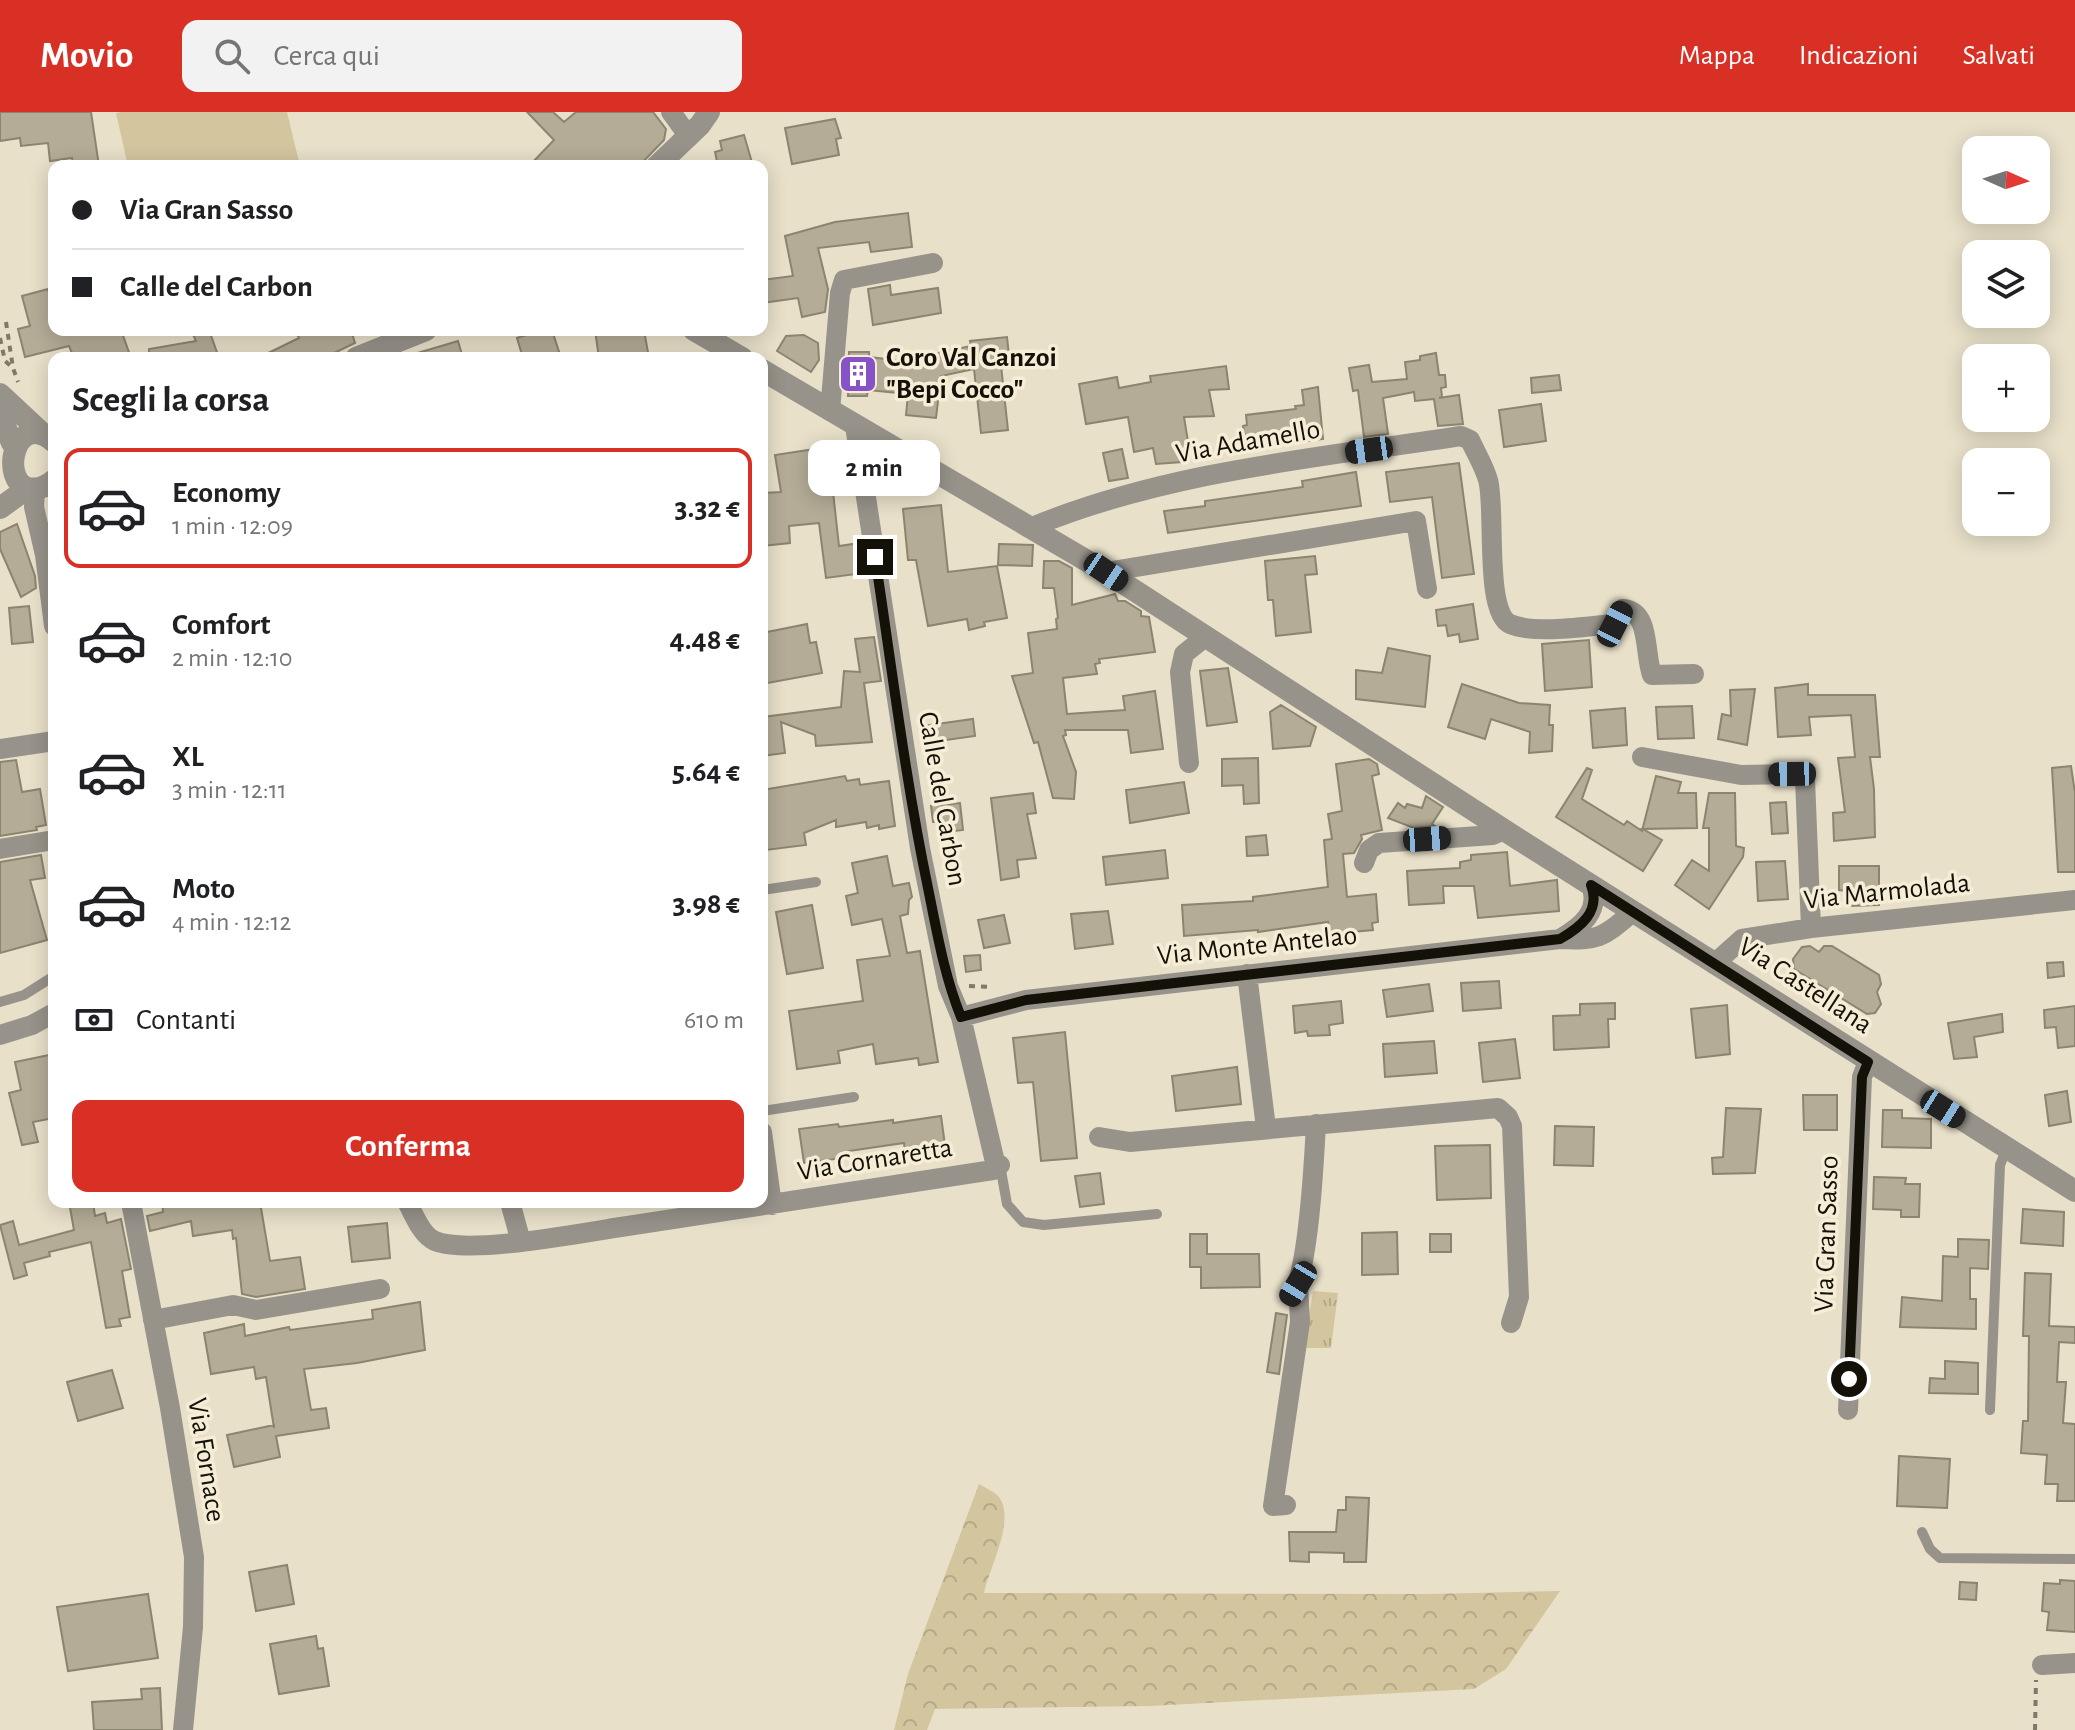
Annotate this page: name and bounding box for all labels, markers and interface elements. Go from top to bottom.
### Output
search box [182,20,742,92]
icon: search [210,34,254,78]
text: Movio [40,37,134,75]
text: Cerca qui [274,41,380,71]
text: Mappa [1679,42,1755,70]
text: Indicazioni [1799,42,1918,70]
text: Salvati [1962,42,2035,70]
north arrow [1962,136,2050,224]
map controls [1962,136,2050,536]
text: Via Gran Sasso [120,195,293,225]
button: layers [1962,240,2050,328]
text: Calle del Carbon [120,272,313,302]
place label: Coro Val Canzoi "Bepi Cocco" [886,344,1057,404]
button: + [1962,344,2050,432]
building icon: Coro Val Canzoi "Bepi Cocco" [837,353,879,395]
text: Scegli la corsa [72,382,269,418]
street label: Via Adamello [1174,416,1322,468]
car [1344,435,1394,465]
callout: 2 min [809,441,941,497]
button: − [1962,448,2050,536]
text: 2 min [845,455,903,481]
icon: car [76,472,148,544]
text: Economy [172,478,281,508]
text: 3.32 € [675,493,740,523]
text: 1 min · 12:09 [172,513,293,539]
route end [857,539,893,575]
car [1079,549,1133,595]
car [1593,597,1637,651]
icon: car [76,604,148,676]
text: Comfort [172,610,271,640]
text: 4.48 € [670,625,740,655]
text: 2 min · 12:10 [172,645,293,671]
street label: Calle del Carbon [913,710,971,888]
icon: car [76,736,148,808]
text: XL [172,742,204,772]
text: 5.64 € [672,757,740,787]
car [1768,762,1816,786]
text: 3 min · 12:11 [172,777,287,803]
car [1402,825,1452,853]
icon: car [76,868,148,940]
street label: Via Marmolada [1802,869,1972,915]
text: Moto [172,874,235,904]
text: 3.98 € [672,889,740,919]
text: 4 min · 12:12 [172,909,291,935]
street label: Via Monte Antelao [1156,922,1358,970]
street label: Via Castellana [1733,933,1877,1040]
icon: cash [72,998,116,1042]
text: Contanti [136,1005,236,1035]
text: 610 m [684,1007,744,1033]
car [1916,1086,1970,1132]
button: Conferma [72,1100,744,1192]
street label: Via Cornaretta [796,1134,955,1186]
street label: Via Gran Sasso [1810,1155,1844,1313]
car [1275,1257,1321,1311]
route start [1831,1361,1867,1397]
street label: Via Fornace [182,1396,230,1524]

